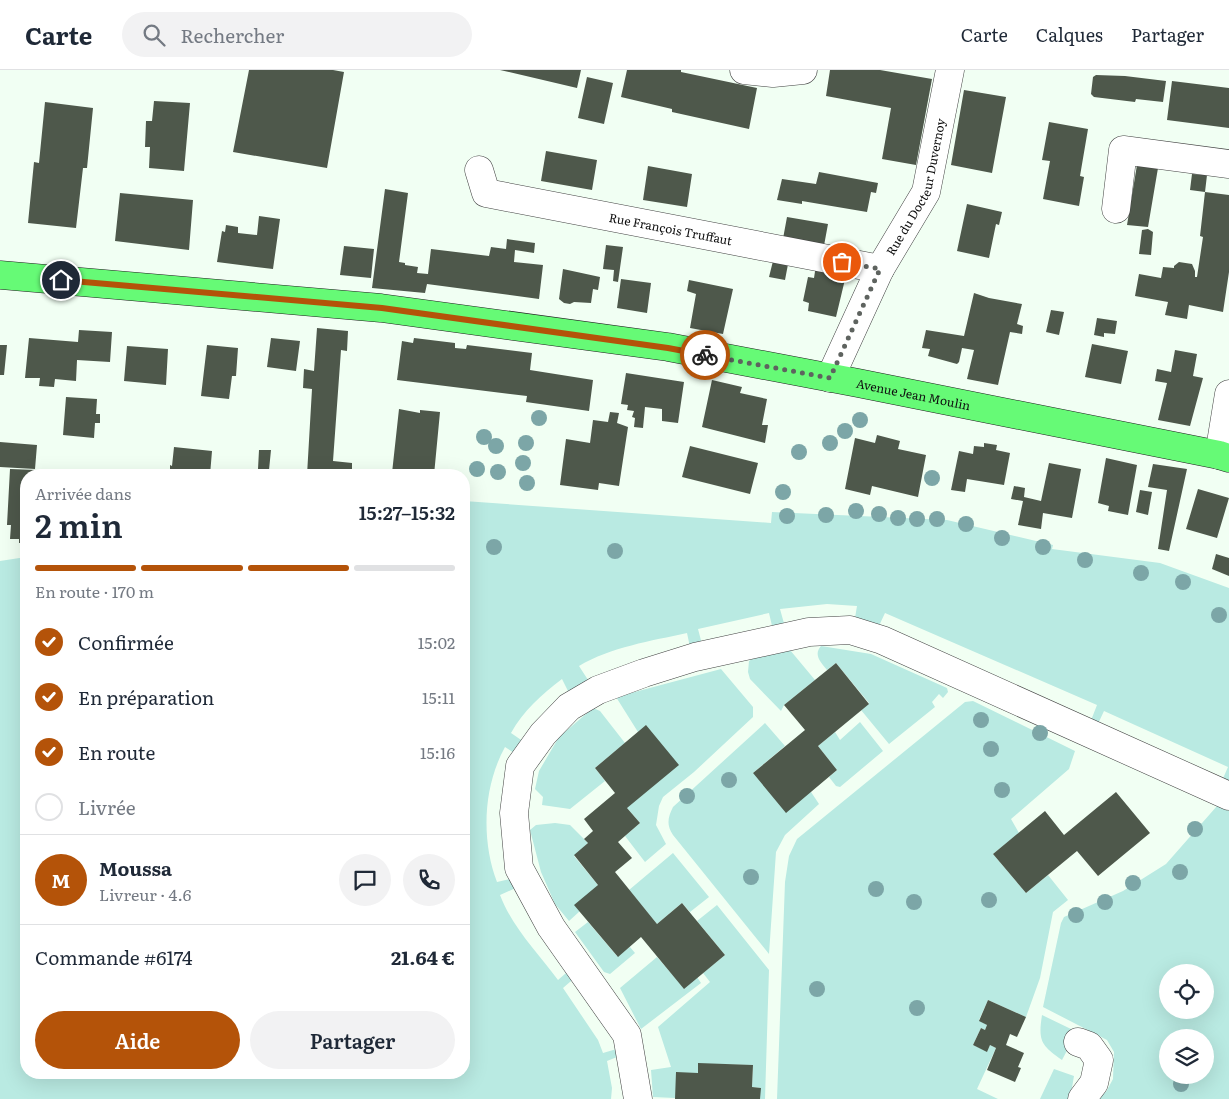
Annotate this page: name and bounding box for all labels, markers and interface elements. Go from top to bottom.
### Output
search box [122,12,472,57]
text: Carte [25,17,92,52]
icon: search [140,21,168,49]
text: Rechercher [180,21,284,49]
text: Carte [961,21,1008,48]
text: Calques [1036,21,1103,48]
text: Partager [1131,21,1204,48]
street label: Rue du Docteur Duvernoy [881,117,949,259]
street label: Rue François Truffaut [607,208,734,249]
pin [821,241,863,283]
icon: bag [828,248,856,276]
pin [40,259,82,301]
icon: home [47,266,75,294]
courier [680,330,730,380]
icon: bike [691,341,719,369]
street label: Avenue Jean Moulin [855,374,972,414]
text: Arrivée dans [35,481,131,505]
text: 15:27–15:32 [359,498,455,526]
text: 2 min [35,500,123,548]
text: En route · 170 m [35,579,154,603]
icon: check [35,628,63,656]
text: Confirmée [78,628,174,656]
text: 15:02 [418,630,455,654]
icon: check [35,683,63,711]
text: En préparation [78,683,214,711]
text: 15:11 [422,685,455,709]
icon: check [35,738,63,766]
text: En route [78,738,155,766]
text: 15:16 [420,740,455,764]
text: Livrée [78,793,136,821]
text: Moussa [99,854,172,882]
button: chat [339,854,391,906]
button: phone [403,854,455,906]
text: M [52,866,70,894]
text: Livreur · 4.6 [99,882,191,906]
text: Commande #6174 [35,943,192,971]
text: 21.64 € [391,943,455,971]
map controls [1159,964,1214,1084]
button: locate [1159,964,1214,1019]
button: Aide [35,1011,240,1069]
button: Partager [250,1011,455,1069]
button: layers [1159,1029,1214,1084]

